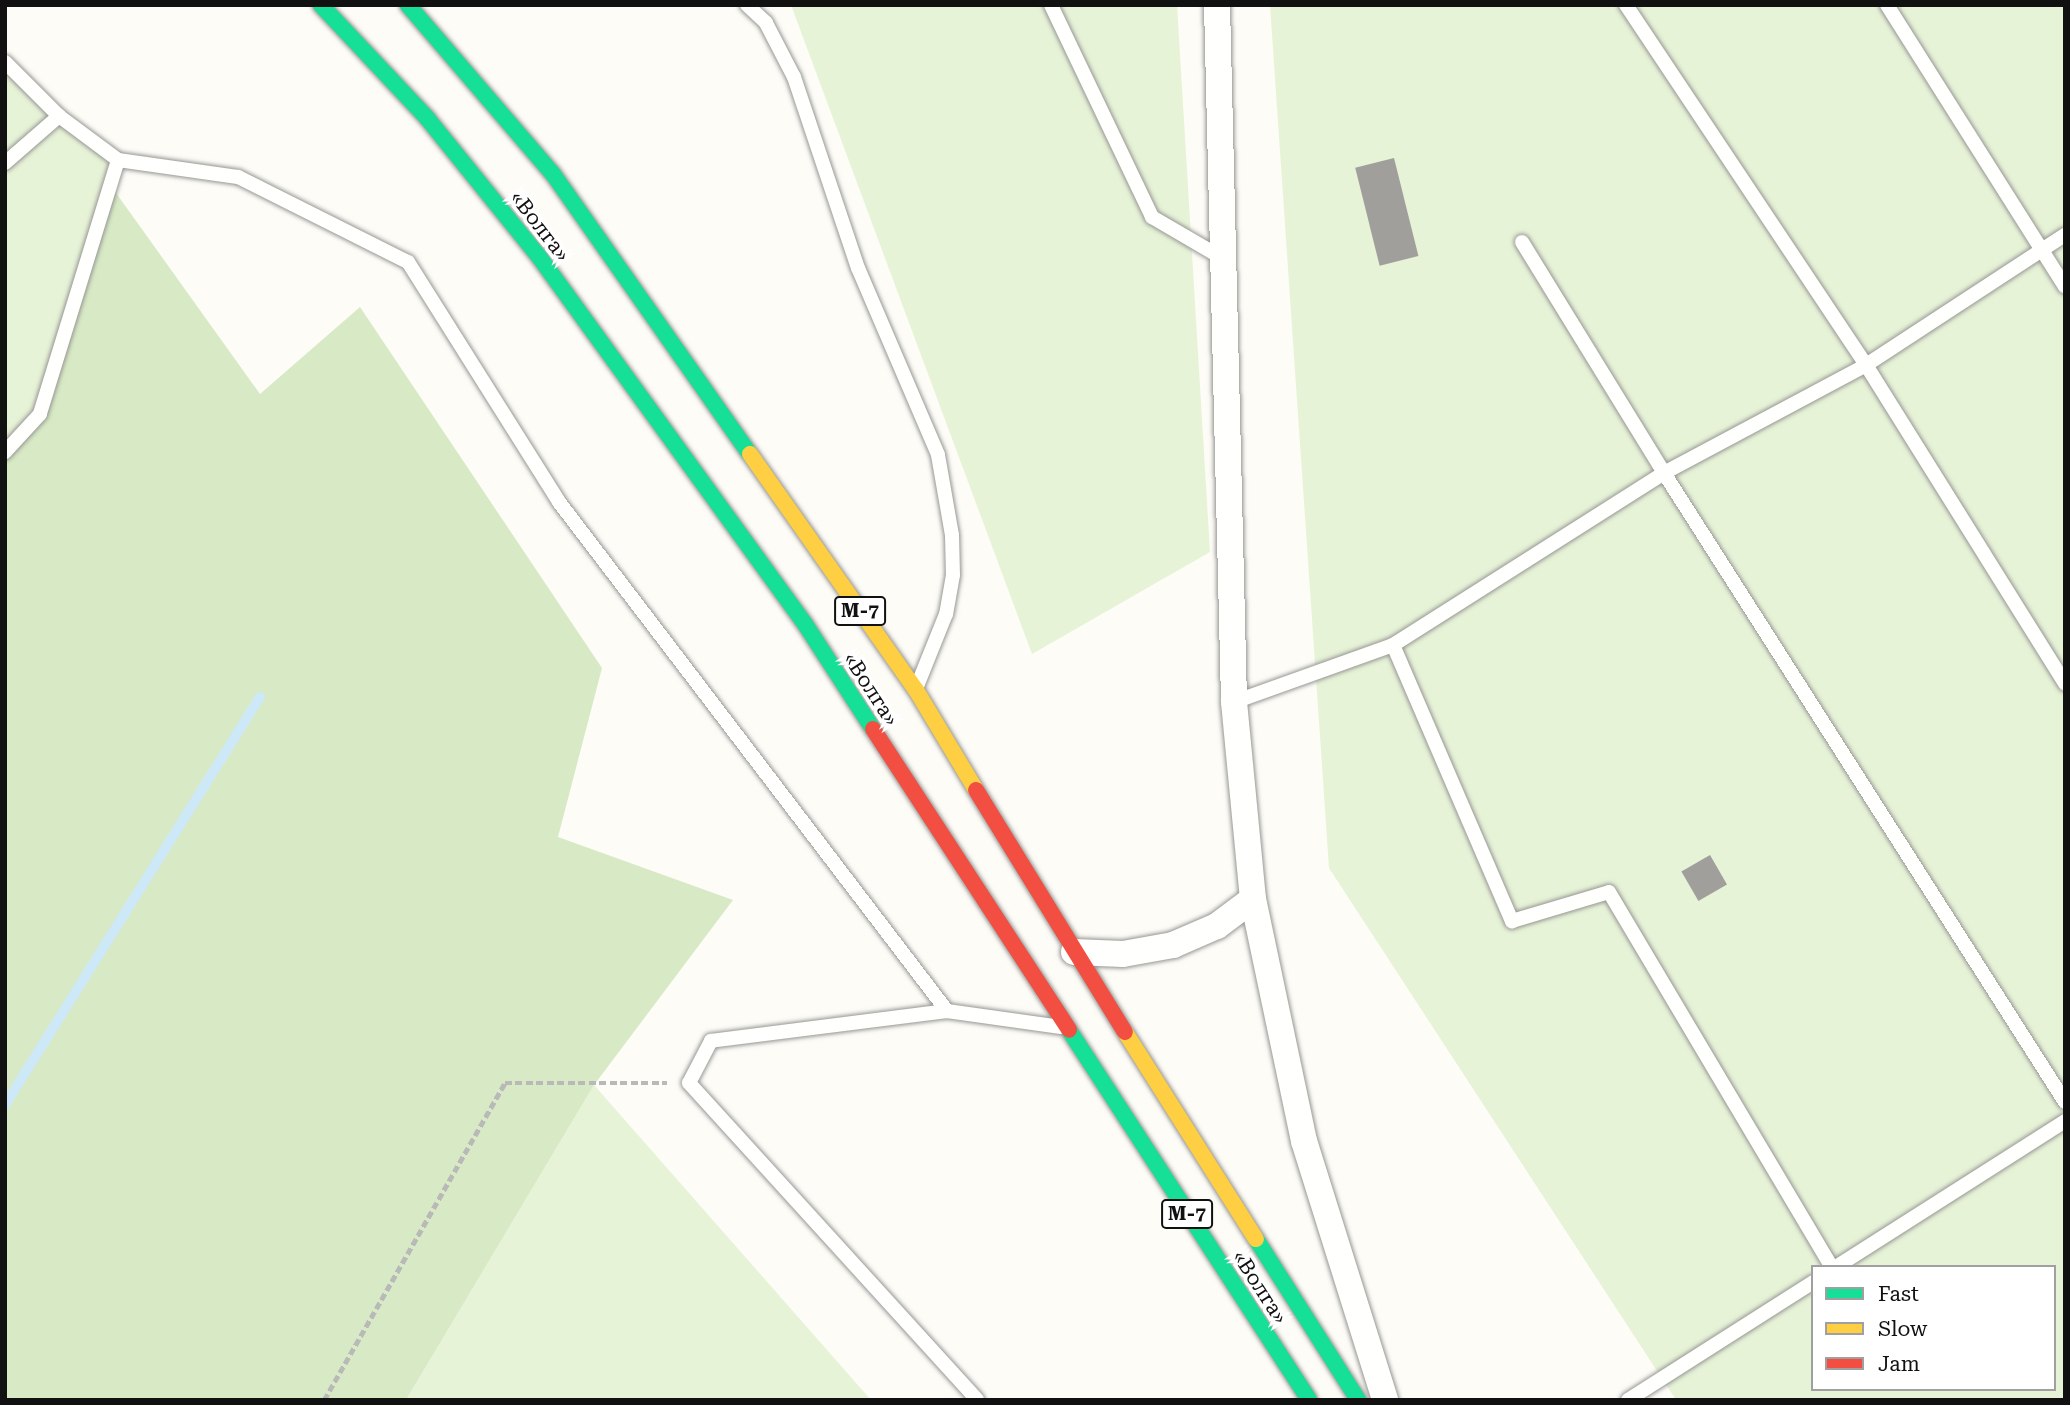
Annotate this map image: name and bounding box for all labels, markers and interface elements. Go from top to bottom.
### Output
street label: «Волга» [505,186,575,266]
road number: М-7 [834,596,886,626]
street label: «Волга» [838,648,904,730]
road number: М-7 [1161,1198,1213,1230]
street label: «Волга» [1227,1246,1293,1328]
legend [1811,1265,2056,1391]
text: Fast [1878,1282,1919,1306]
text: Slow [1878,1317,1927,1341]
text: Jam [1878,1352,1920,1376]

